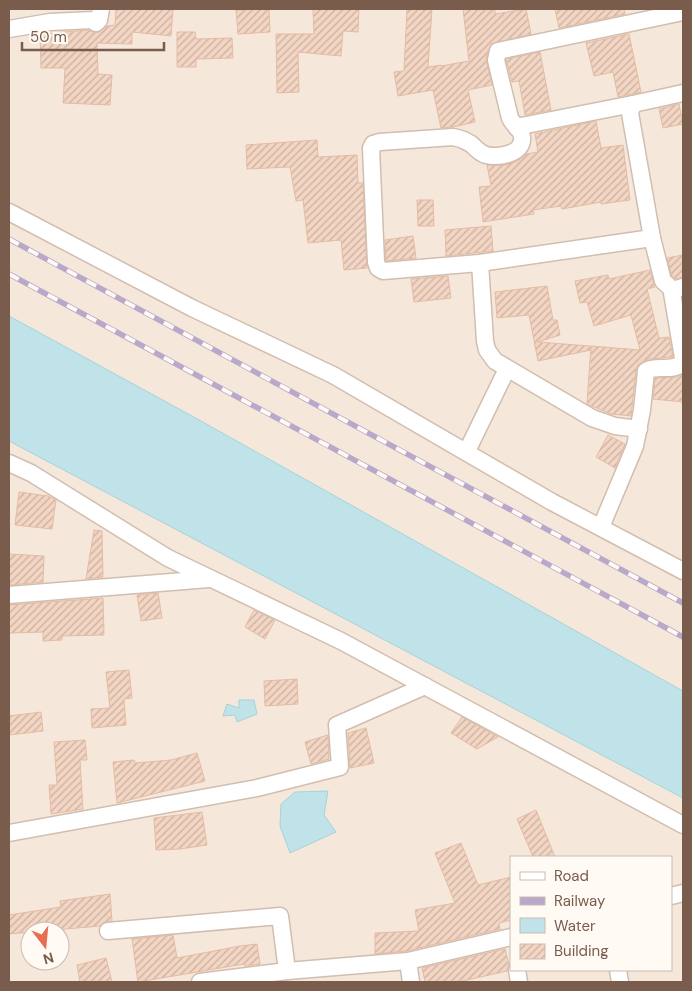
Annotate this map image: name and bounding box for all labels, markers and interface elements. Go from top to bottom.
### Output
scale bar [22,20,165,52]
text: 50 m [30,27,67,47]
legend [510,856,672,971]
text: Road [554,866,589,886]
text: Railway [554,891,606,911]
text: Water [554,916,596,936]
north arrow [20,921,70,971]
text: Building [554,941,609,961]
text: N [41,948,56,969]

